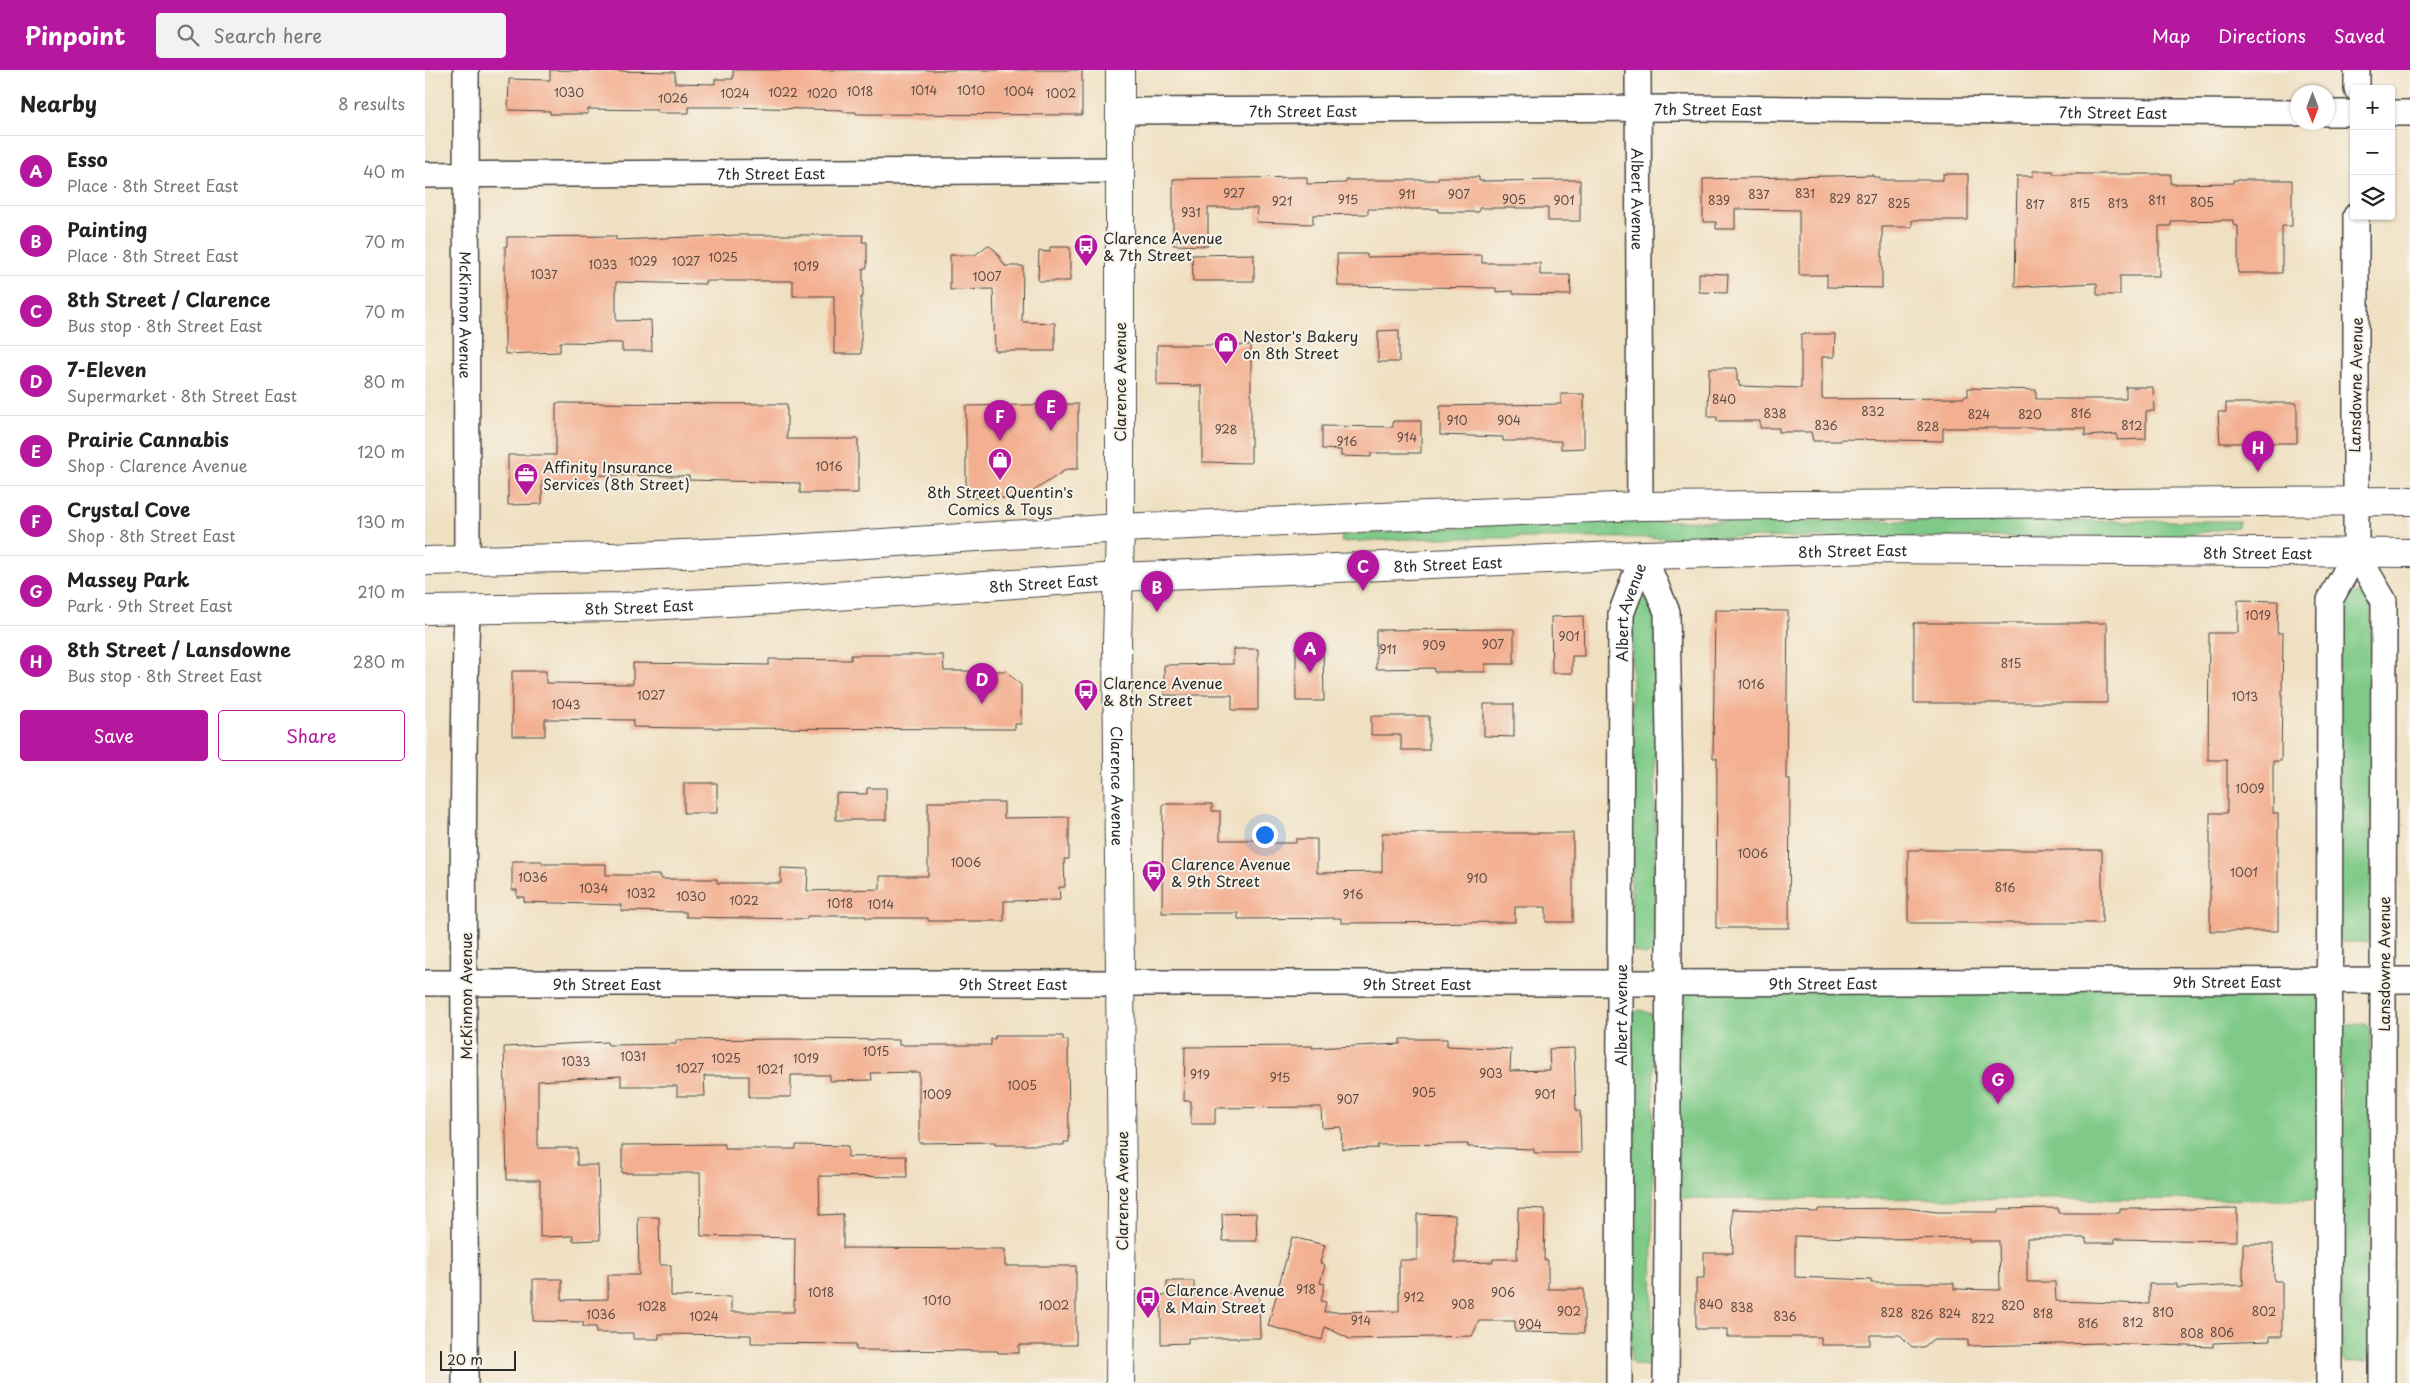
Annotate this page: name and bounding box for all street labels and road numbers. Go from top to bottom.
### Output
street label: 7th Street East [1654,96,1762,120]
street label: 7th Street East [1249,98,1357,122]
street label: 7th Street East [2059,100,2167,123]
street label: Albert Avenue [1627,148,1650,250]
street label: 7th Street East [717,161,825,184]
street label: McKinnon Avenue [455,251,478,379]
street label: Lansdowne Avenue [2342,317,2368,453]
street label: Clarence Avenue [1108,322,1131,442]
street label: 8th Street East [1798,537,1907,562]
street label: 8th Street East [2203,540,2312,564]
street label: 8th Street East [1393,549,1503,577]
street label: Albert Avenue [1609,559,1651,662]
street label: 8th Street East [988,567,1099,597]
street label: 8th Street East [584,592,694,619]
street label: Clarence Avenue [1106,726,1130,846]
street label: Lansdowne Avenue [2372,896,2395,1032]
street label: McKinnon Avenue [454,932,477,1060]
street label: Albert Avenue [1608,964,1632,1066]
street label: 9th Street East [2173,969,2282,992]
street label: 9th Street East [1769,971,1878,994]
street label: 9th Street East [553,972,662,995]
street label: 9th Street East [959,972,1068,995]
street label: 9th Street East [1363,972,1472,995]
street label: Clarence Avenue [1110,1131,1133,1251]

